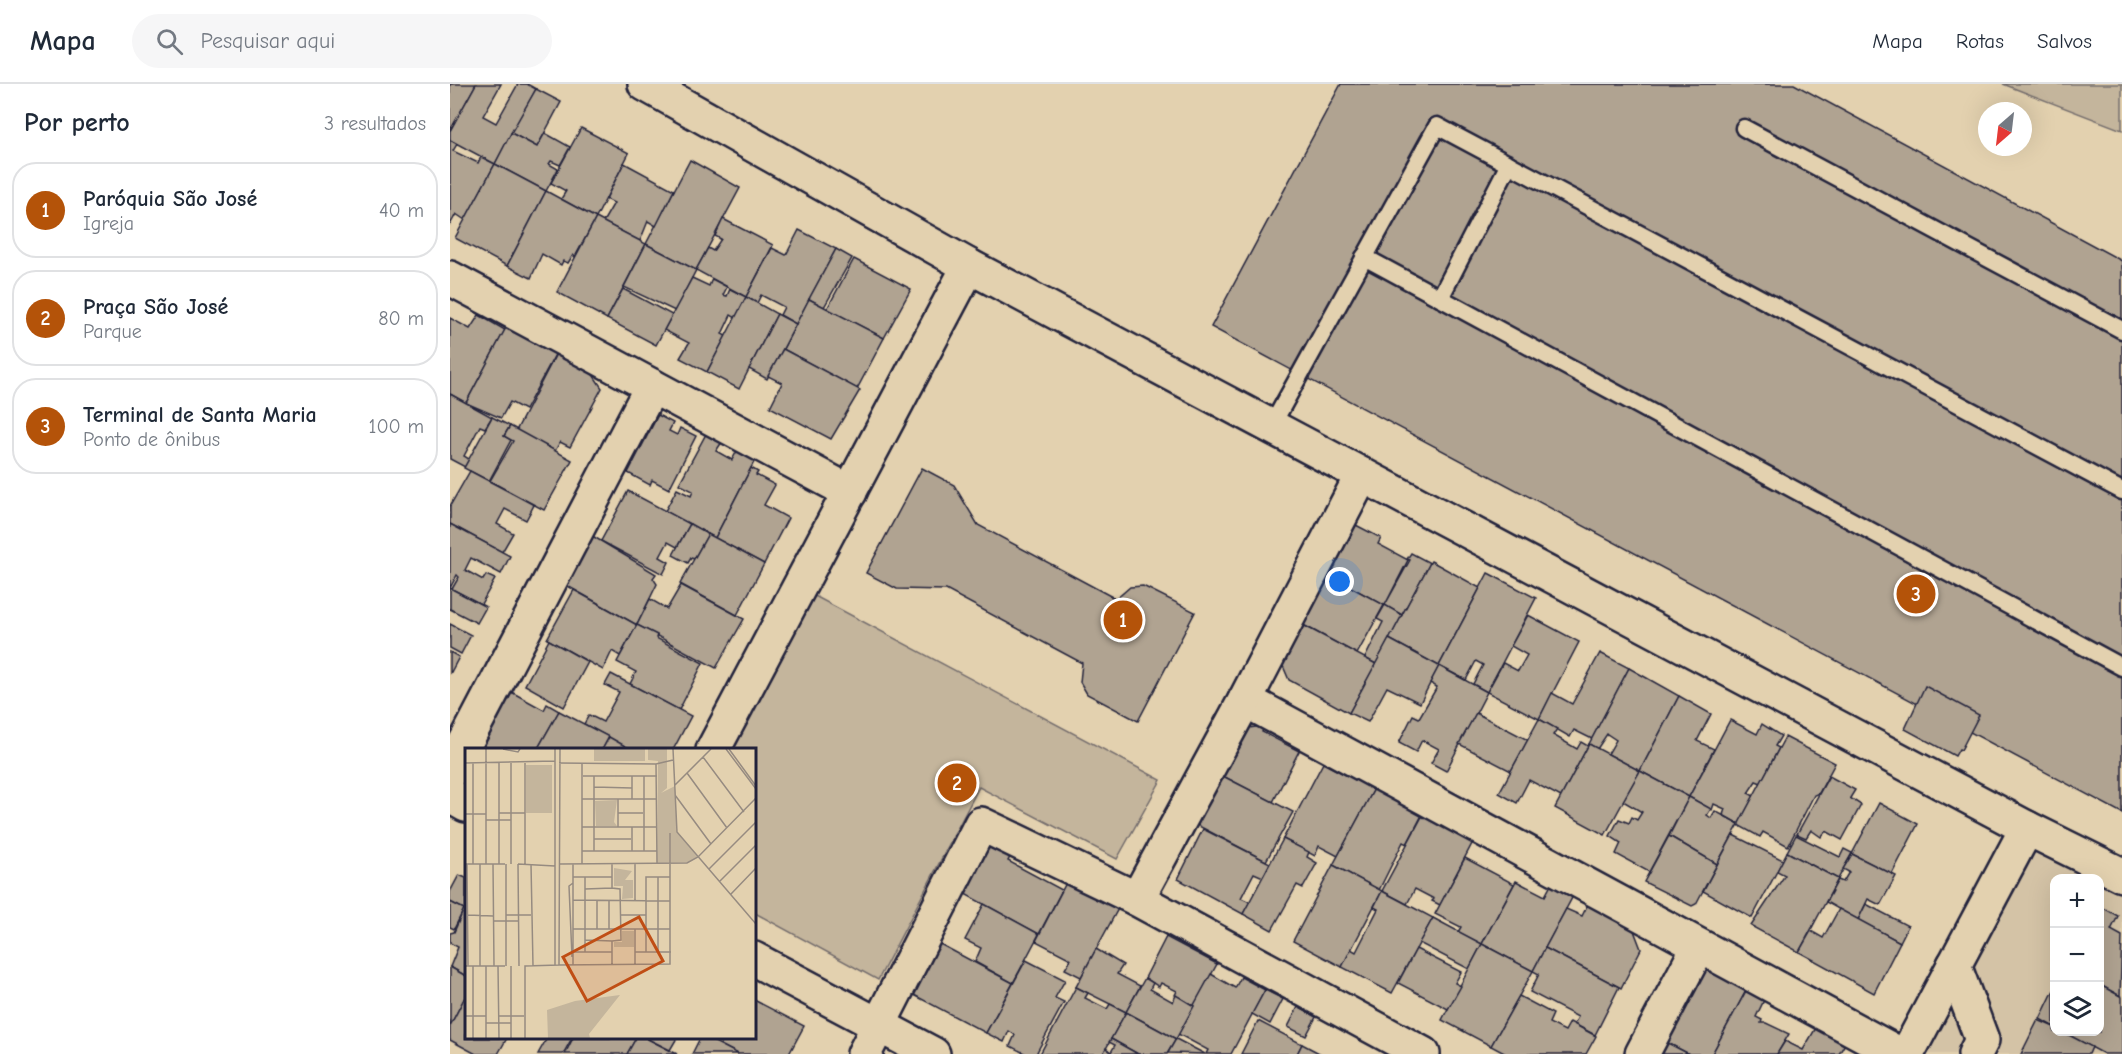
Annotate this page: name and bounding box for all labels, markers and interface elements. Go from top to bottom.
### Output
search box [132,14,552,68]
text: Mapa [30,25,96,57]
icon: search [153,25,186,58]
text: Pesquisar aqui [201,28,335,54]
text: Mapa [1872,29,1923,53]
text: Rotas [1956,29,2004,53]
text: Salvos [2037,29,2092,53]
north arrow [1978,102,2032,156]
text: Por perto [24,108,130,138]
text: 3 resultados [324,112,426,135]
text: Paróquia São José [83,186,257,212]
text: 1 [42,199,49,222]
text: 40 m [379,199,424,222]
text: Igreja [83,212,134,235]
text: Praça São José [83,294,228,320]
text: 2 [41,307,50,330]
text: 80 m [378,307,424,330]
text: Parque [83,320,142,343]
text: Terminal de Santa Maria [83,402,317,428]
text: 3 [41,415,50,438]
text: 100 m [369,415,424,438]
text: Ponto de ônibus [83,428,220,451]
your location [1325,567,1354,596]
pin: 3 [1896,572,1936,616]
pin: 1 [1104,598,1142,642]
inset map [465,748,756,1039]
pin: 2 [938,760,976,806]
map controls [2050,874,2104,1036]
button: + [2050,874,2104,928]
button: − [2050,928,2104,982]
button: layers [2050,982,2104,1036]

